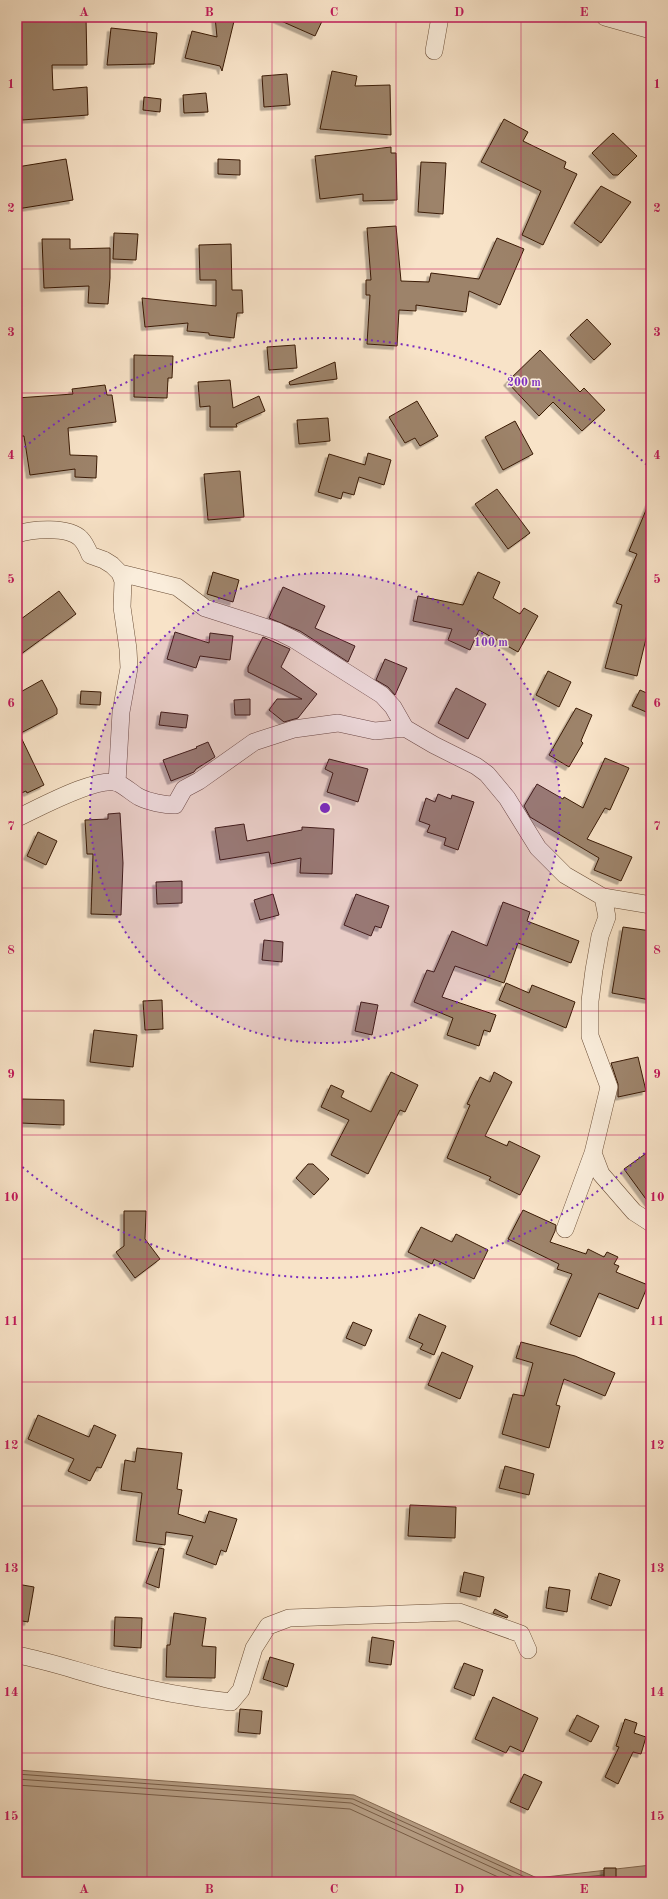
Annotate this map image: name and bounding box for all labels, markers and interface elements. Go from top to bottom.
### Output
text: A [79,6,89,19]
text: B [204,6,214,19]
text: C [330,6,338,19]
text: D [454,6,464,19]
text: E [580,6,589,19]
text: 1 [7,78,15,91]
text: 1 [653,78,661,91]
text: 2 [7,202,15,215]
text: 2 [653,202,661,215]
text: 3 [7,326,15,339]
text: 3 [653,326,661,339]
text: 200 m [507,377,541,389]
text: 4 [7,449,15,462]
text: 4 [653,449,661,462]
text: 5 [7,573,15,586]
text: 5 [653,573,661,586]
text: 100 m [474,637,508,649]
text: 6 [7,697,15,710]
text: 6 [653,697,661,710]
centre of rings [318,801,332,815]
text: 7 [7,820,15,833]
text: 7 [653,820,661,833]
text: 8 [7,944,15,957]
text: 8 [653,944,661,957]
text: 9 [7,1068,15,1081]
text: 9 [653,1068,661,1081]
text: 10 [3,1191,19,1204]
text: 10 [649,1191,665,1204]
text: 11 [3,1315,19,1328]
text: 11 [649,1315,665,1328]
text: 12 [3,1439,19,1452]
text: 12 [649,1439,665,1452]
text: 13 [3,1562,19,1575]
text: 13 [649,1562,665,1575]
text: 14 [3,1686,19,1699]
text: 14 [649,1686,665,1699]
text: 15 [3,1810,19,1823]
text: 15 [649,1810,665,1823]
text: A [79,1883,89,1896]
text: B [204,1883,214,1896]
text: C [330,1883,338,1896]
text: D [454,1883,464,1896]
text: E [580,1883,589,1896]

